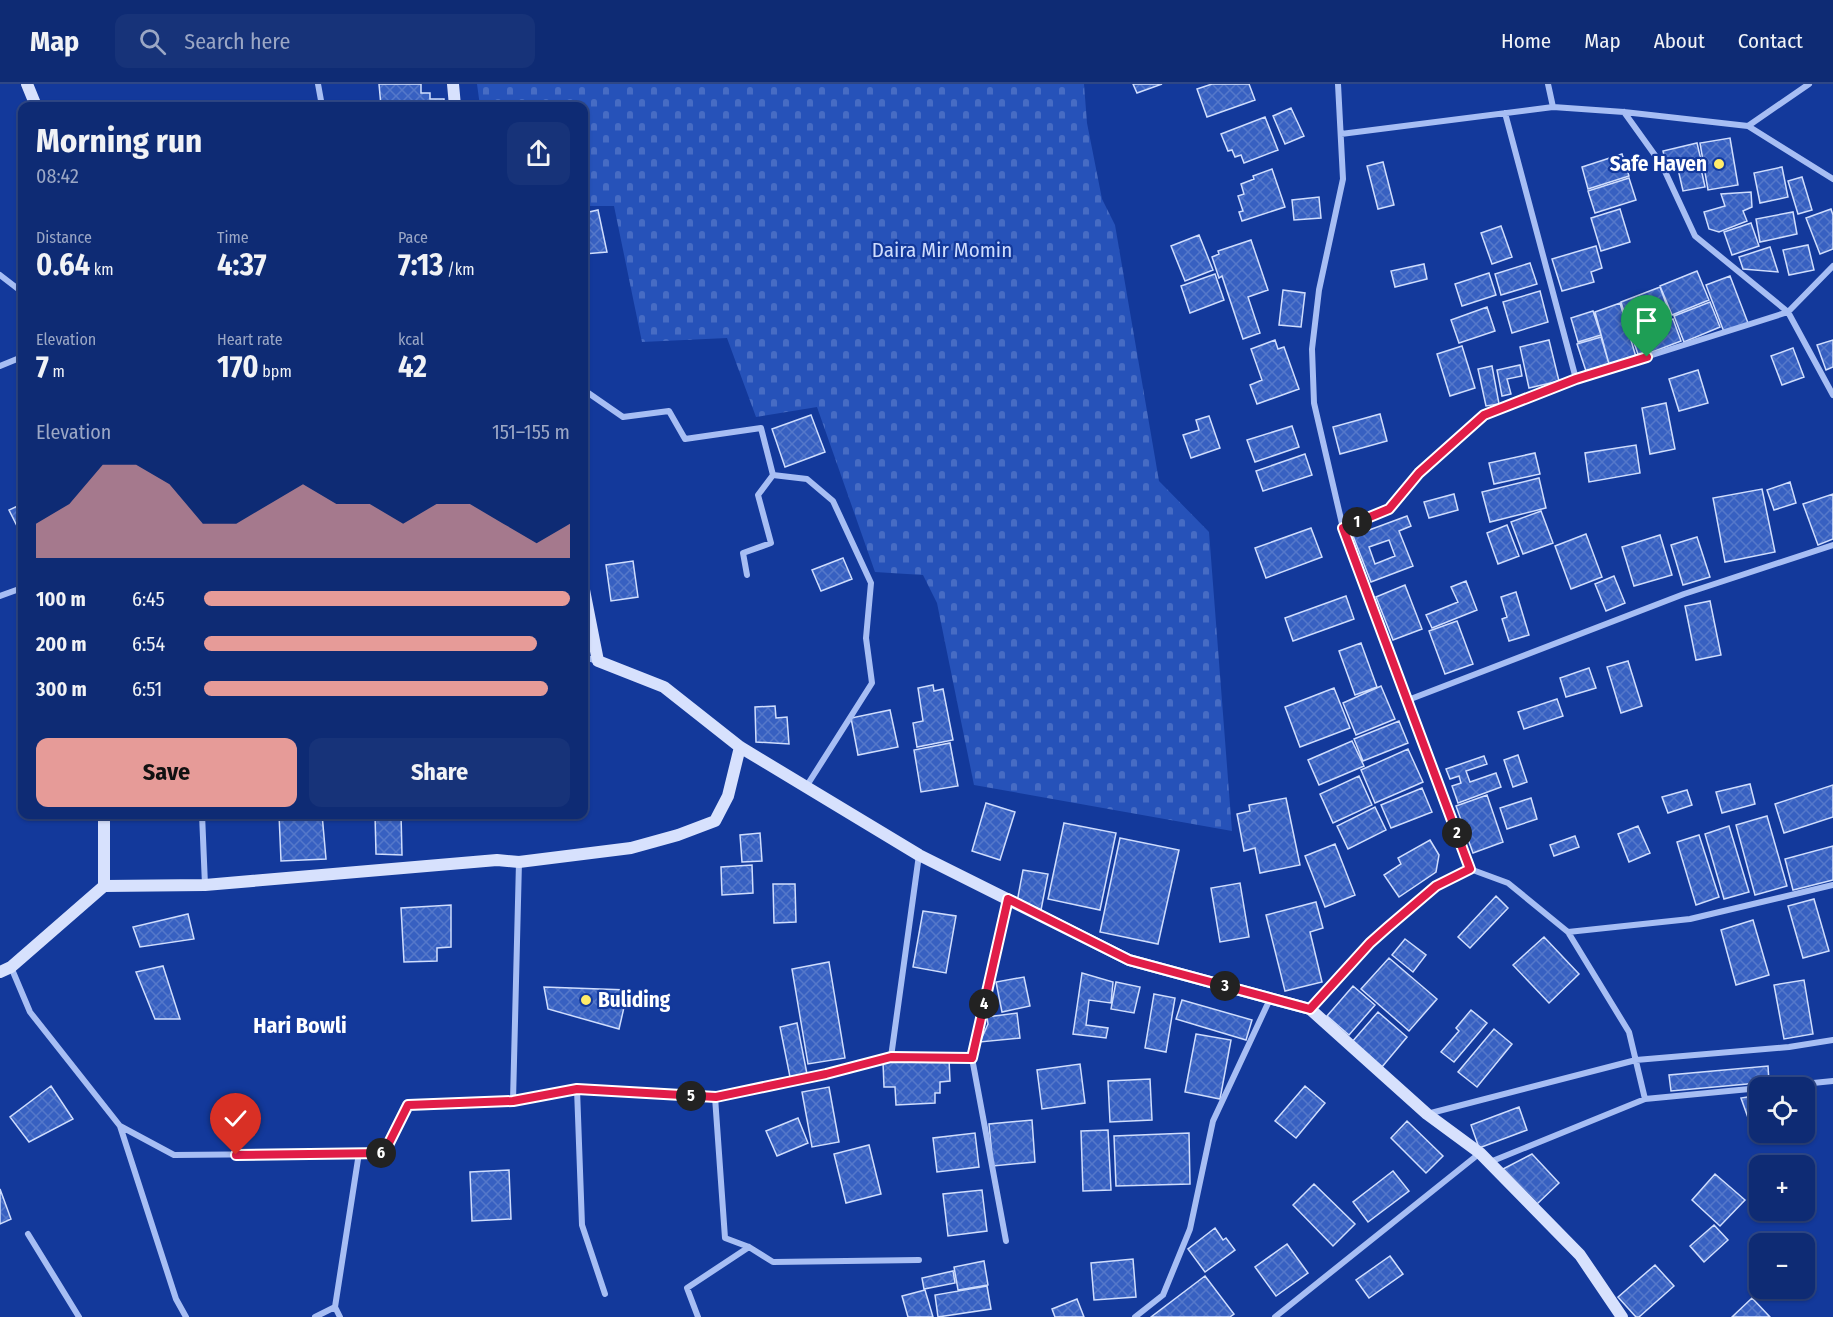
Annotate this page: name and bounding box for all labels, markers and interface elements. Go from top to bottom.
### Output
search box [115,14,535,68]
text: Map [30,25,79,58]
icon: search [136,25,169,58]
text: Search here [184,28,290,55]
text: Home [1501,28,1551,54]
text: Map [1584,28,1621,54]
text: About [1654,28,1705,54]
text: Contact [1738,28,1803,54]
text: Morning run [36,121,202,161]
button: share [507,122,570,185]
place label: Safe Haven [1610,151,1707,177]
marker: Safe Haven [1712,157,1726,171]
text: 08:42 [36,164,79,188]
text: Distance [36,228,92,247]
text: Time [217,228,249,247]
text: Pace [398,228,428,247]
park label: Daira Mir Momin [872,237,1012,263]
text: 0.64 [36,247,90,283]
text: 4:37 [217,247,267,283]
text: 7:13 [398,247,444,283]
text: km [90,260,114,279]
text: /km [444,260,475,279]
pin [1621,295,1672,357]
icon: arrive [1630,304,1663,337]
text: Elevation [36,330,96,349]
text: Heart rate [217,330,283,349]
text: kcal [398,330,424,349]
text: 7 [36,349,49,385]
text: 170 [217,349,259,385]
text: 42 [398,349,427,385]
text: m [49,362,65,381]
text: bpm [259,362,292,381]
text: Elevation [36,420,111,444]
text: 151–155 m [492,420,570,444]
pin: 1 [1342,507,1372,537]
text: 1 [1354,512,1360,531]
text: 100 m [36,587,86,611]
text: 6:45 [132,587,165,611]
text: 200 m [36,632,87,656]
text: 6:54 [132,632,165,656]
text: 300 m [36,677,87,701]
text: 6:51 [132,677,162,701]
button: Save [36,738,297,807]
button: Share [309,738,570,807]
pin: 2 [1442,818,1472,848]
text: 2 [1453,823,1461,842]
pin: 3 [1210,971,1240,1001]
text: 3 [1221,976,1229,995]
place label: Buliding [598,987,671,1013]
pin: 4 [969,989,999,1019]
marker: Buliding [579,993,593,1007]
text: 4 [980,994,988,1013]
district label: Hari Bowli [253,1012,347,1039]
map controls [1749,1077,1815,1299]
button: locate [1749,1077,1815,1143]
pin: 5 [676,1081,706,1111]
text: 5 [687,1086,695,1105]
pin [210,1093,261,1155]
icon: check [219,1102,252,1135]
pin: 6 [366,1138,396,1168]
text: 6 [377,1143,385,1162]
button: + [1749,1155,1815,1221]
button: − [1749,1233,1815,1299]

